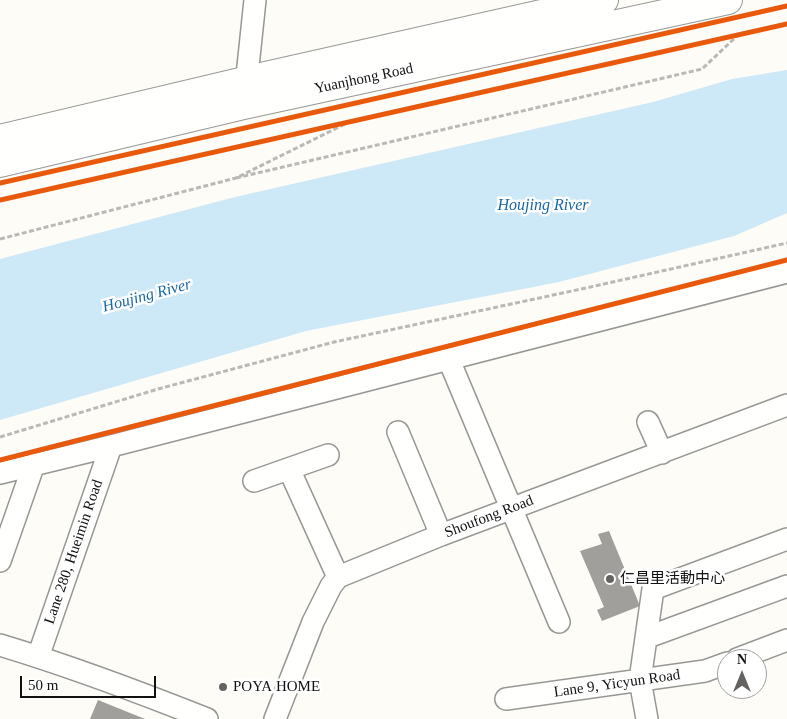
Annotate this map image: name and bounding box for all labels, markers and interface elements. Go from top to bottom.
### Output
street label: Yuanjhong Road [313,60,415,98]
water label: Houjing River [497,196,589,216]
water label: Houjing River [101,275,193,317]
street label: Lane 280, Hueimin Road [41,477,107,627]
street label: Shoufong Road [442,492,536,542]
place label: 仁昌里活動中心 [620,570,725,588]
marker: 仁昌里活動中心 [604,573,616,585]
north arrow [717,649,767,699]
text: N [737,652,747,667]
scale bar [22,666,159,698]
street label: Lane 9, Yicyun Road [553,666,681,702]
text: 50 m [28,677,58,693]
place label: POYA HOME [233,678,320,696]
marker: POYA HOME [217,681,229,693]

